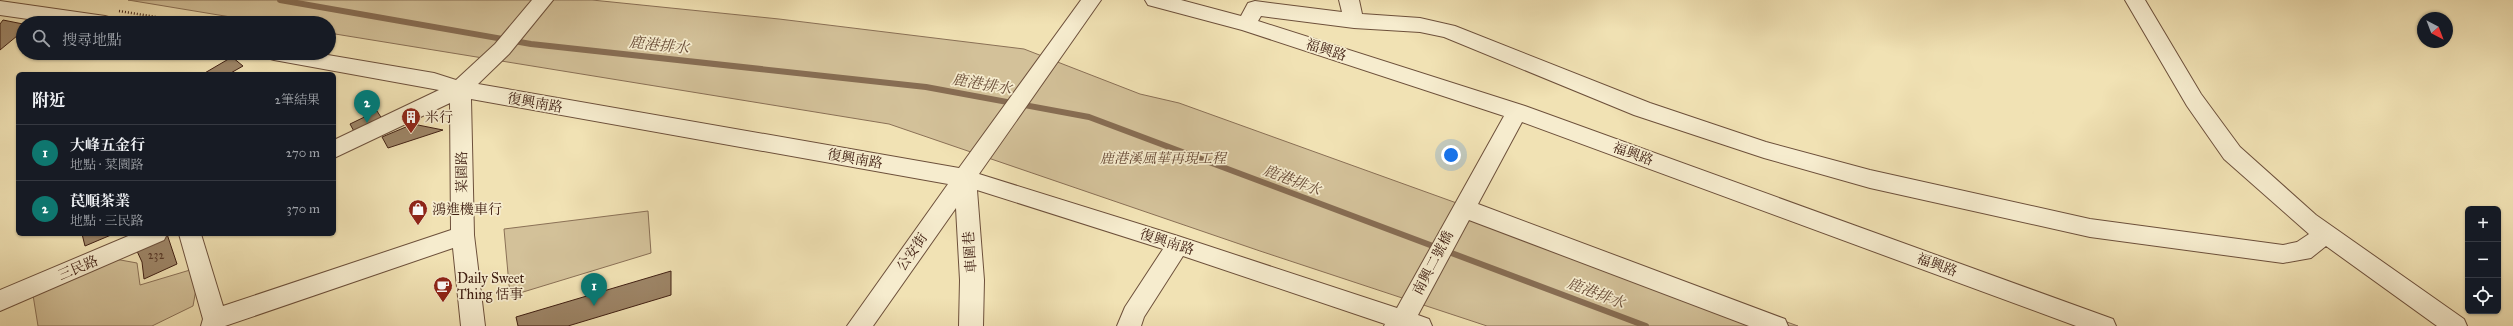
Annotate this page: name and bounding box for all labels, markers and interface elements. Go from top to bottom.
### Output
north arrow [2417,12,2453,48]
search box [16,16,336,60]
icon: search [30,27,52,49]
text: 搜尋地點 [62,31,122,49]
water label: 鹿港排水 [628,33,692,57]
street label: 福興路 [1303,35,1349,65]
water label: 鹿港排水 [951,70,1015,98]
text: 附近 [32,90,66,111]
pin: 2 [354,90,380,123]
street label: 復興南路 [506,90,564,116]
text: 2筆結果 [275,92,320,108]
building icon: 米行 [400,106,422,134]
place label: 米行 [425,109,453,126]
text: 大峰五金行 [70,136,145,154]
street label: 福興路 [1610,139,1656,169]
text: 1 [42,145,48,161]
text: 270 m [286,145,320,161]
your location [1441,145,1461,165]
street label: 復興南路 [826,146,884,172]
park label: 鹿港溪風華再現工程 [1100,150,1228,167]
street label: 菜園路 [453,151,471,193]
text: 地點 · 菜園路 [70,157,143,173]
water label: 鹿港排水 [1261,161,1325,200]
text: 苠順茶業 [70,192,130,210]
shop icon: 鴻進機車行 [407,198,429,226]
text: 2 [42,201,48,217]
text: 370 m [287,201,320,217]
place label: 鴻進機車行 [432,201,502,218]
map controls [2465,206,2501,314]
button: + [2465,206,2501,242]
text: 地點 · 三民路 [70,213,143,229]
street label: 復興南路 [1138,225,1196,259]
street label: 南興二號橋 [1409,228,1457,298]
street label: 公安街 [893,230,931,274]
street label: 車圍巷 [960,230,980,274]
button: − [2465,242,2501,278]
house number: 232 [148,248,164,262]
street label: 福興路 [1914,250,1960,280]
street label: 三民路 [55,252,101,284]
place label: Daily Sweet Thing 恬事 [457,270,525,303]
pin: 1 [581,273,607,306]
water label: 鹿港排水 [1565,274,1629,313]
cafe icon: Daily Sweet Thing 恬事 [432,275,454,303]
button: locate [2465,278,2501,314]

